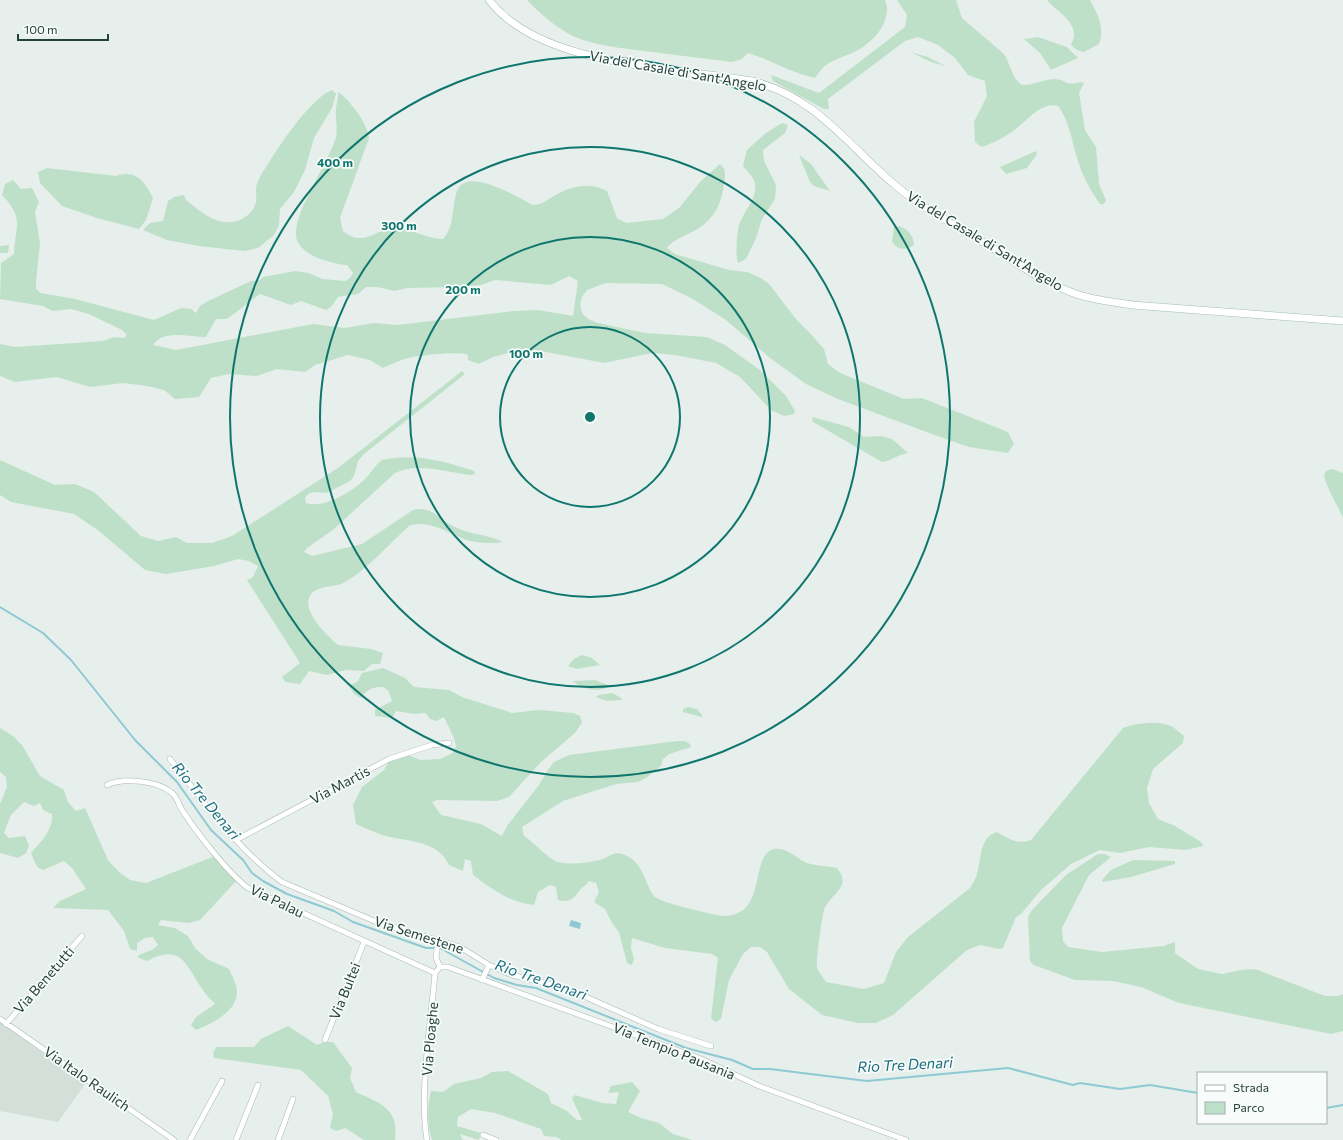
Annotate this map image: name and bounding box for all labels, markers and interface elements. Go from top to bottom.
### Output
scale bar [18,16,108,42]
text: 100 m [24,22,58,36]
street label: Via del Casale di Sant'Angelo [588,47,768,94]
text: 400 m [317,155,353,169]
street label: Via del Casale di Sant'Angelo [904,187,1066,294]
text: 300 m [381,218,417,232]
text: 200 m [445,282,481,296]
text: 100 m [509,346,543,360]
centre of rings [583,410,597,424]
water label: Rio Tre Denari [169,758,245,844]
street label: Via Martis [307,762,372,807]
street label: Via Palau [247,880,307,921]
street label: Via Semestene [372,912,466,957]
street label: Via Benetutti [10,943,77,1017]
water label: Rio Tre Denari [493,955,591,1004]
street label: Via Bultei [325,960,364,1022]
street label: Via Ploaghe [418,1001,441,1077]
street label: Via Tempio Pausania [611,1018,738,1083]
street label: Via Italo Raulich [41,1043,134,1115]
water label: Rio Tre Denari [857,1052,954,1075]
legend [1197,1072,1327,1124]
text: Strada [1233,1080,1269,1094]
text: Parco [1233,1100,1265,1114]

